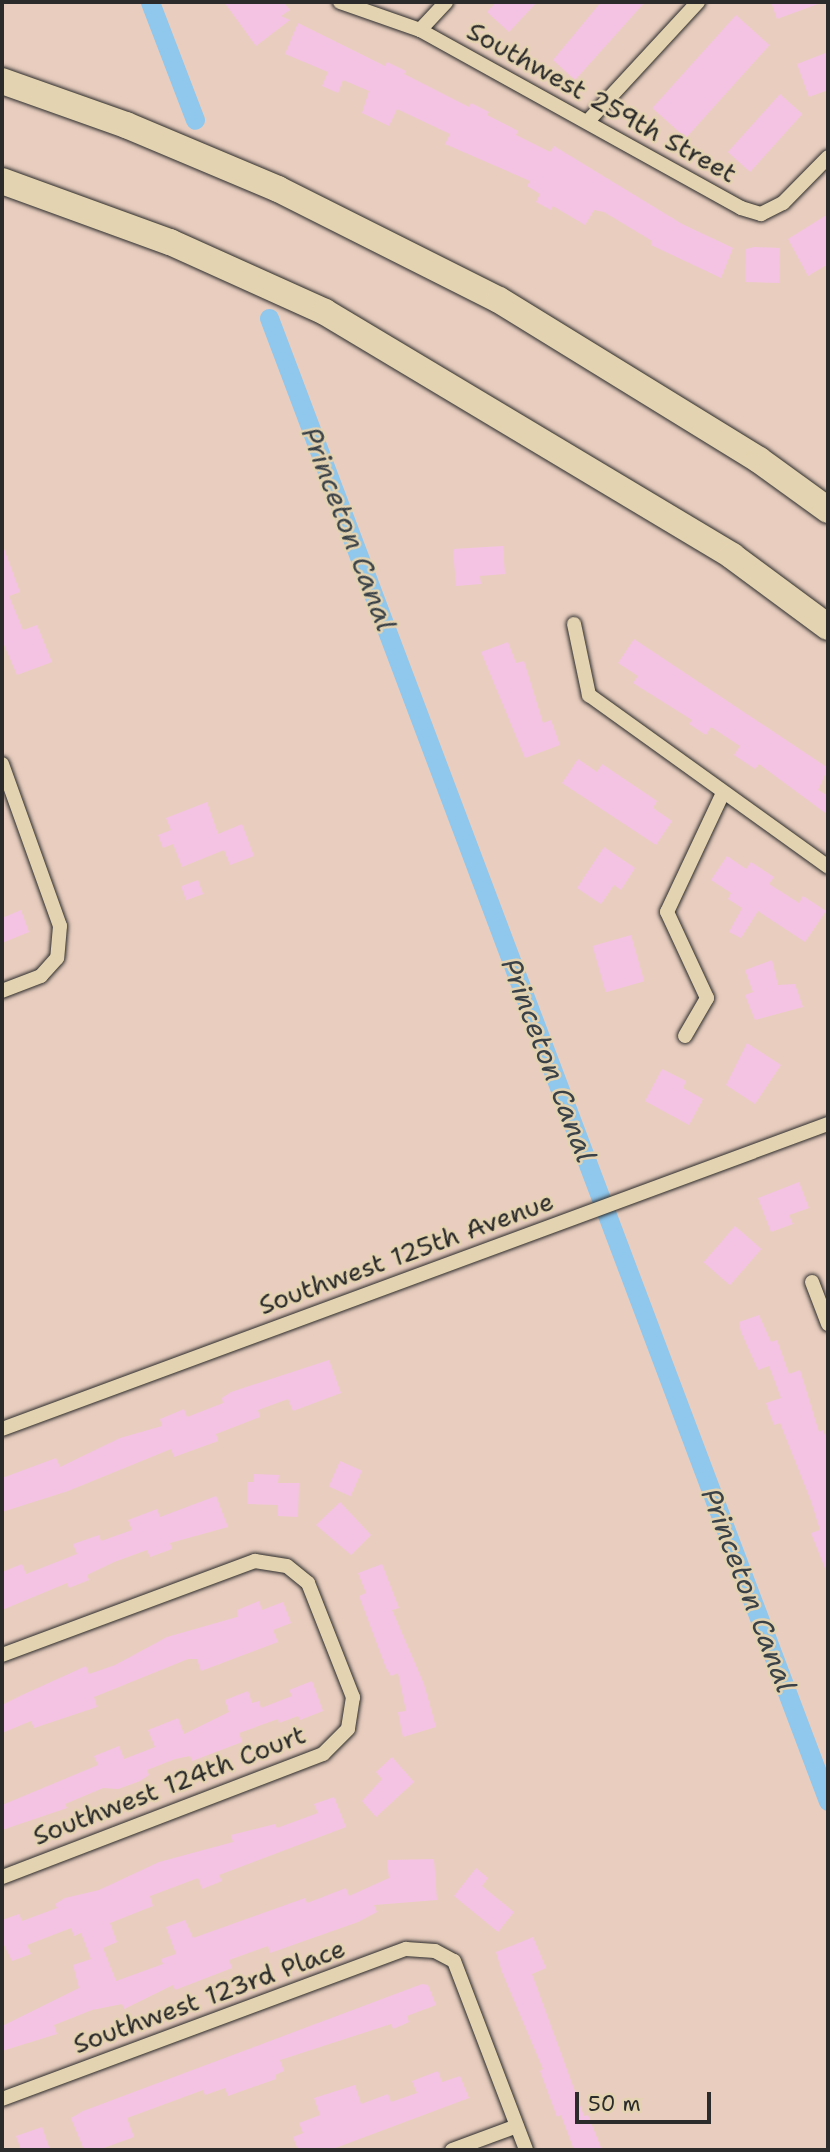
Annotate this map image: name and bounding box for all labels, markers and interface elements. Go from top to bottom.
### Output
street label: Southwest 259th Street [462,15,742,189]
water label: Princeton Canal [295,422,403,636]
water label: Princeton Canal [495,953,603,1167]
street label: Southwest 125th Avenue [254,1185,558,1321]
water label: Princeton Canal [695,1483,803,1697]
street label: Southwest 124th Court [28,1719,310,1851]
street label: Southwest 123rd Place [69,1932,349,2060]
scale bar [578,2078,714,2122]
text: 50 m [588,2090,641,2118]

